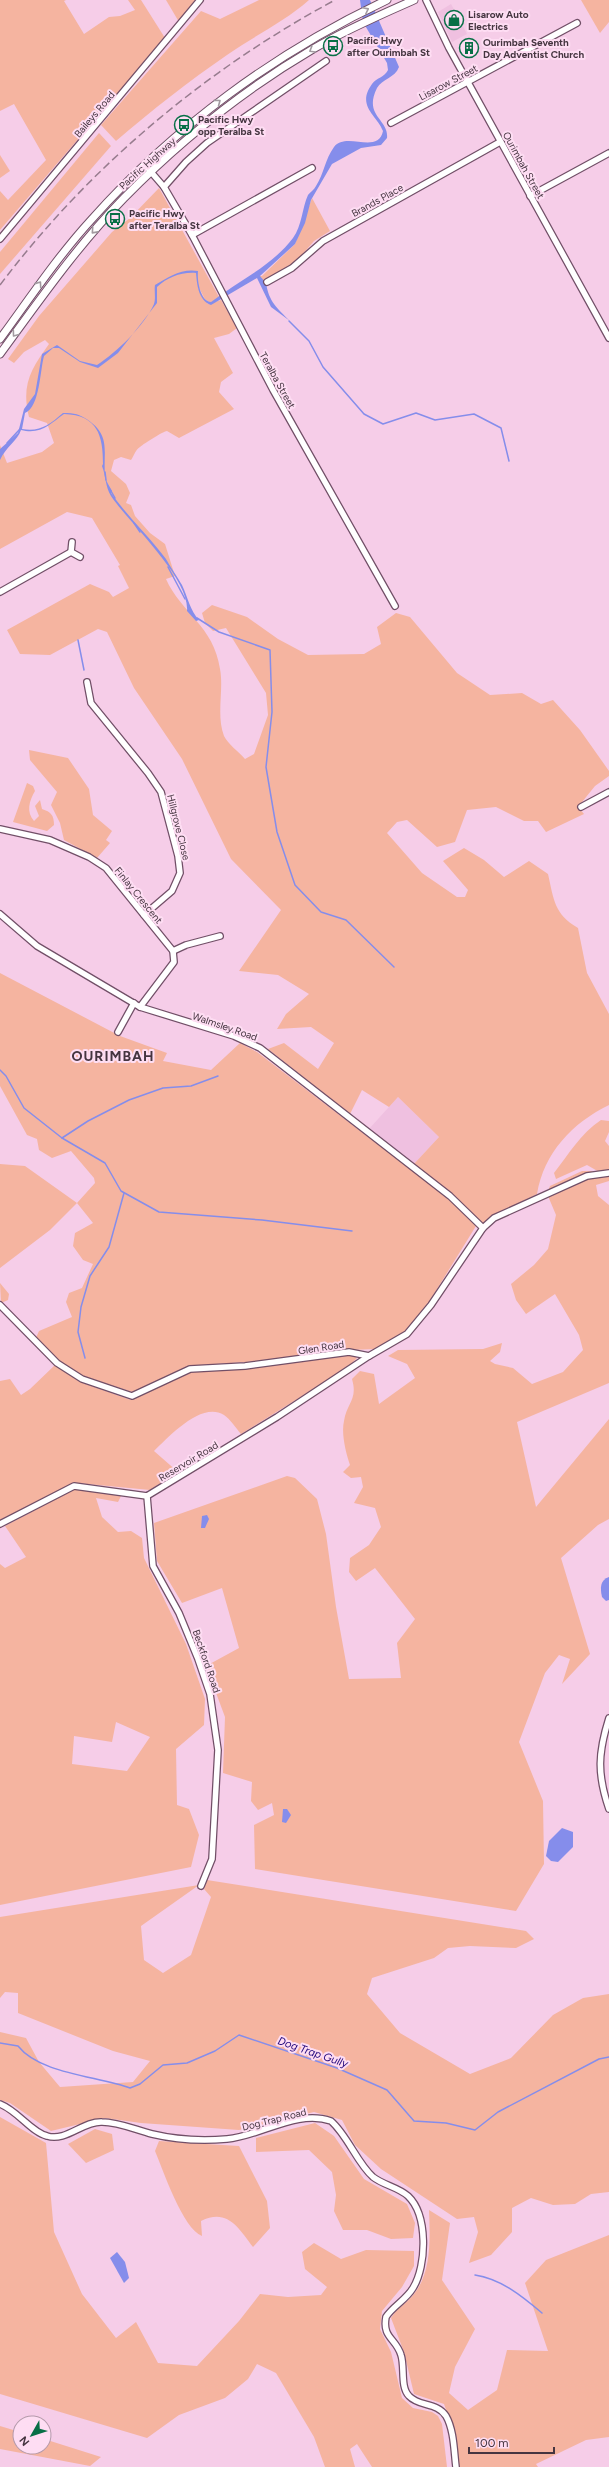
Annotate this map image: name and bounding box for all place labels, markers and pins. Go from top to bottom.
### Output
place label: Lisarow Auto Electrics [468,8,529,33]
shop icon: Lisarow Auto Electrics [443,9,465,31]
place label: Pacific Hwy after Ourimbah St [347,34,430,59]
bus stop icon: Pacific Hwy after Ourimbah St [322,35,344,57]
place label: Ourimbah Seventh Day Adventist Church [483,36,585,61]
building icon: Ourimbah Seventh Day Adventist Church [458,37,480,59]
place label: Pacific Hwy opp Teralba St [198,113,264,138]
bus stop icon: Pacific Hwy opp Teralba St [173,114,195,136]
place label: Pacific Hwy after Teralba St [129,207,200,232]
bus stop icon: Pacific Hwy after Teralba St [104,208,126,230]

